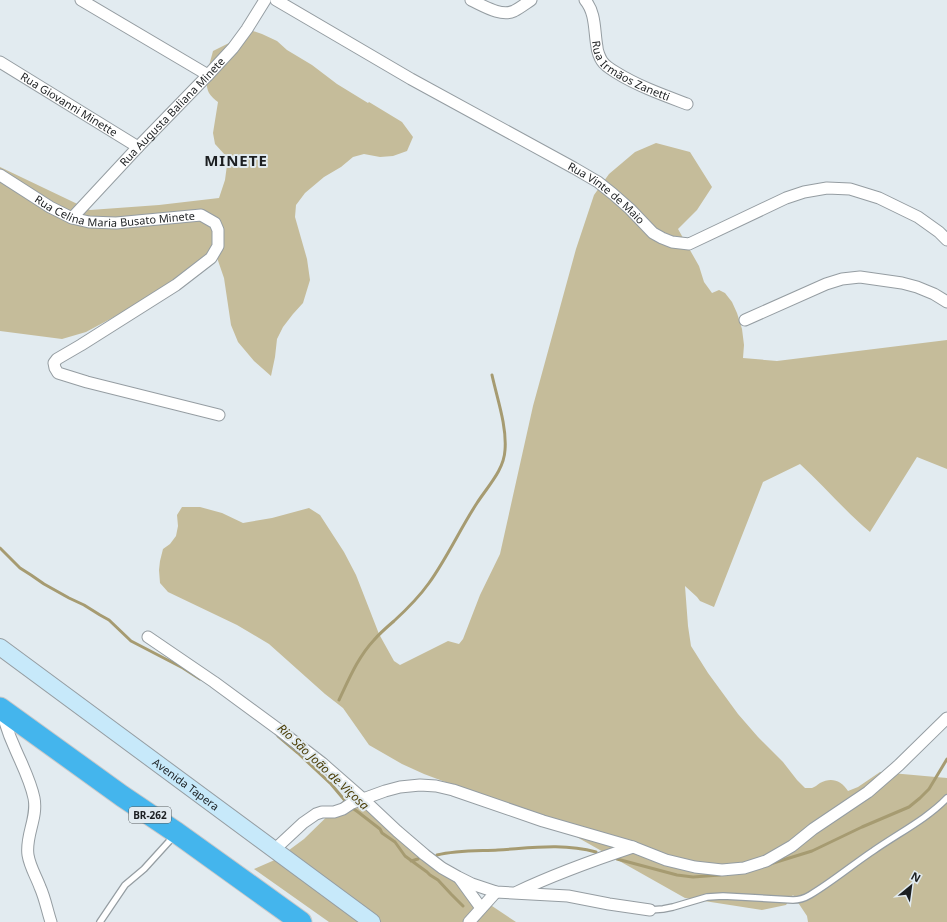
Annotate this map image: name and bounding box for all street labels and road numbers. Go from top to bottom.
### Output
street label: Rua Irmãos Zanetti [589,39,672,104]
street label: Rua Augusta Baliana Minete [116,54,228,169]
street label: Rua Giovanni Minette [18,69,120,140]
street label: Rua Vinte de Maio [565,158,648,227]
street label: Rua Celina Maria Busato Minete [32,191,195,230]
street label: Avenida Tapera [150,754,222,813]
road number: BR-262 [129,807,171,823]

